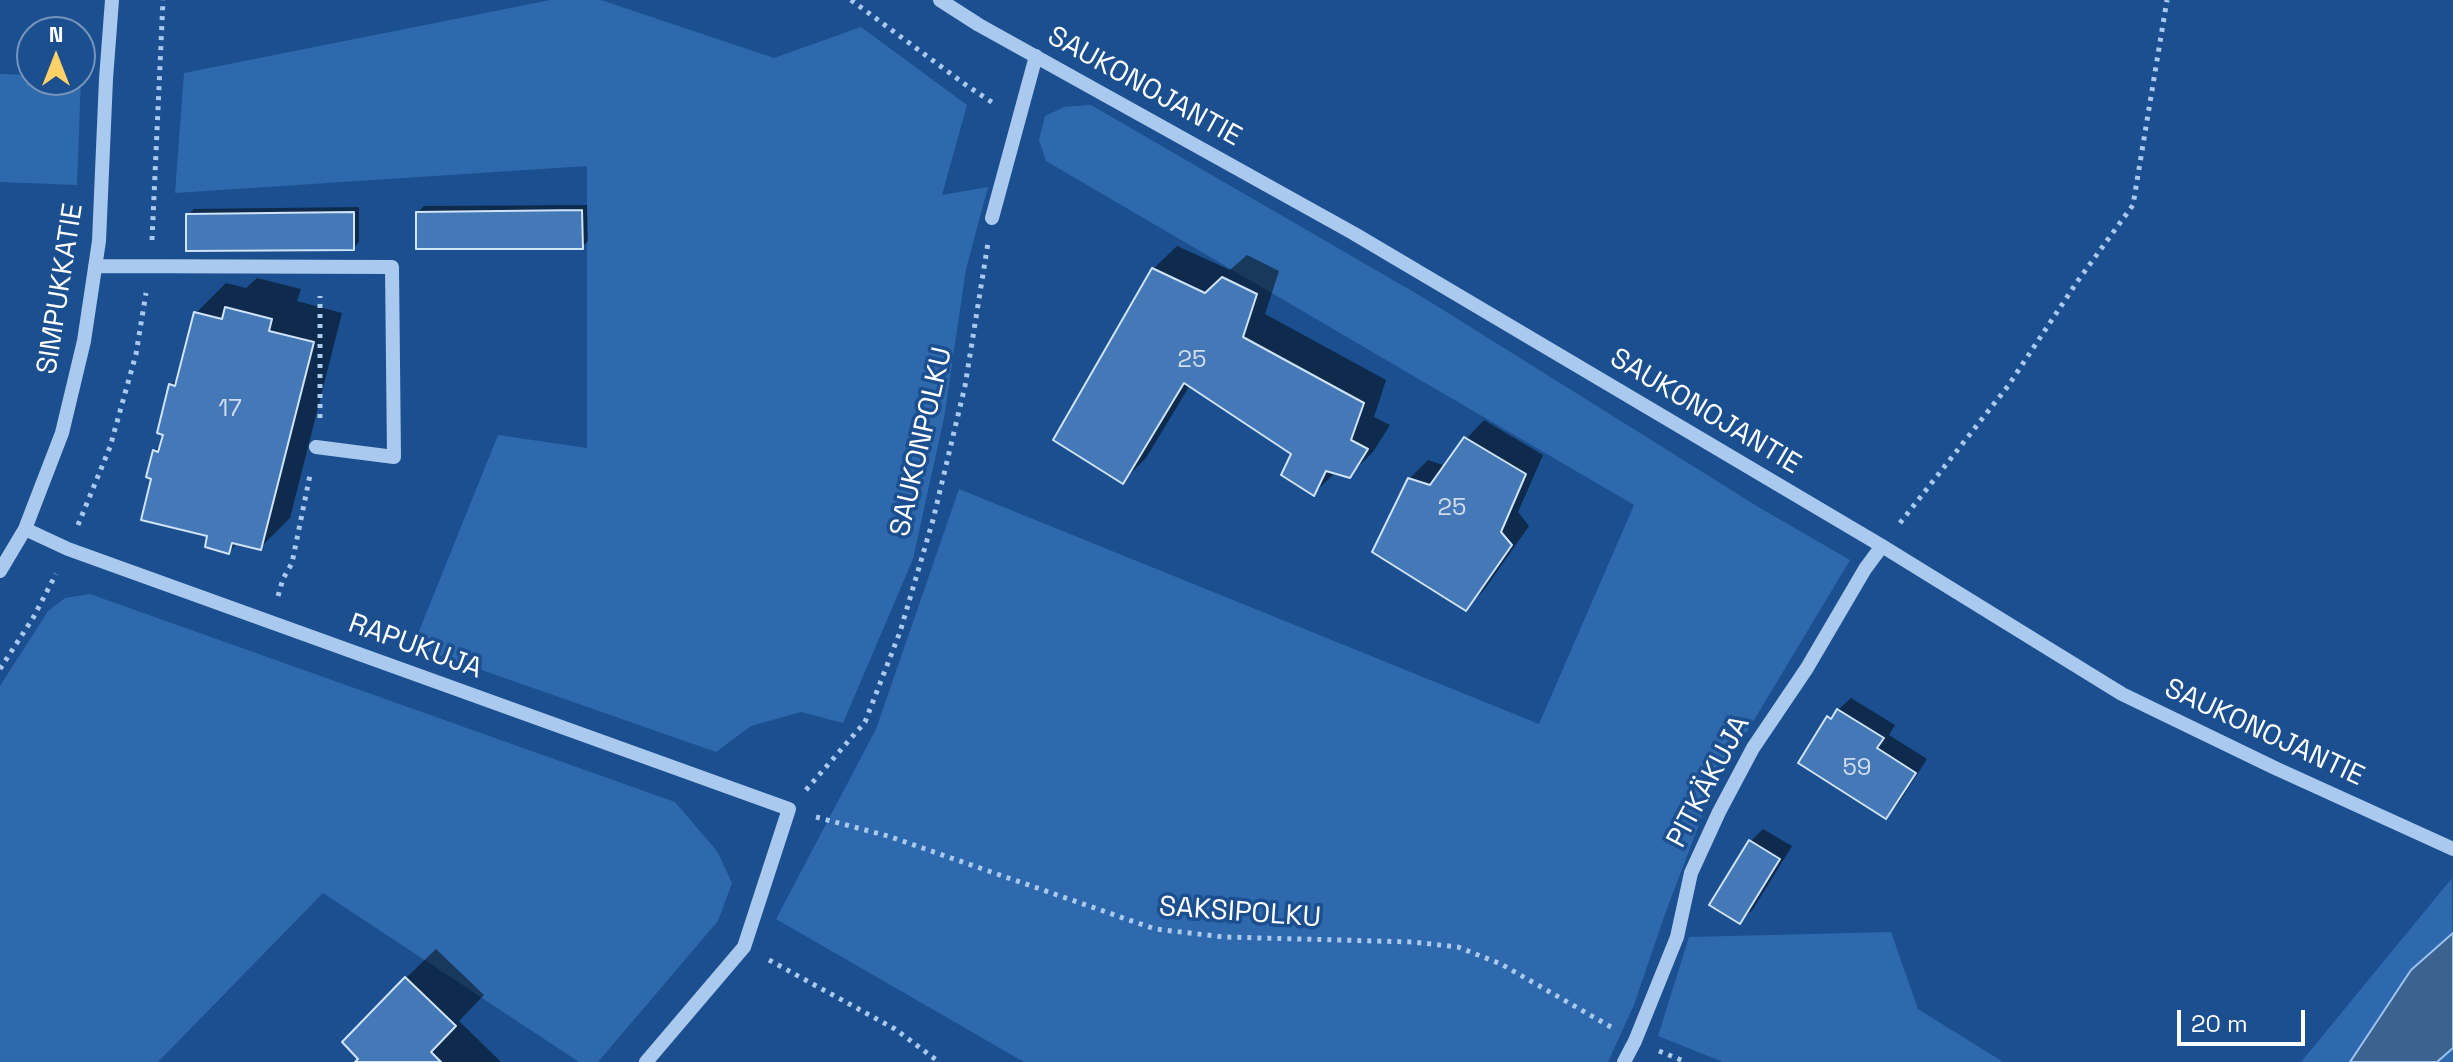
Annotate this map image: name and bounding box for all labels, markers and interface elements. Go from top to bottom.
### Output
north arrow [16,16,96,96]
text: N [49,20,63,48]
street label: SAUKONOJANTIE [1041,20,1247,154]
street label: SIMPUKKATIE [31,201,91,377]
street label: SAUKONOJANTIE [1604,342,1806,482]
street label: SAUKONPOLKU [884,344,960,540]
house number: 25 [1178,346,1206,374]
house number: 17 [218,395,242,423]
house number: 25 [1438,494,1466,522]
street label: RAPUKUJA [344,607,486,687]
street label: SAUKONOJANTIE [2159,672,2369,794]
street label: PITKÄKUJA [1660,711,1758,853]
house number: 59 [1842,754,1872,782]
street label: SAKSIPOLKU [1158,891,1322,935]
scale bar [2181,994,2309,1044]
text: 20 m [2191,1008,2248,1039]

